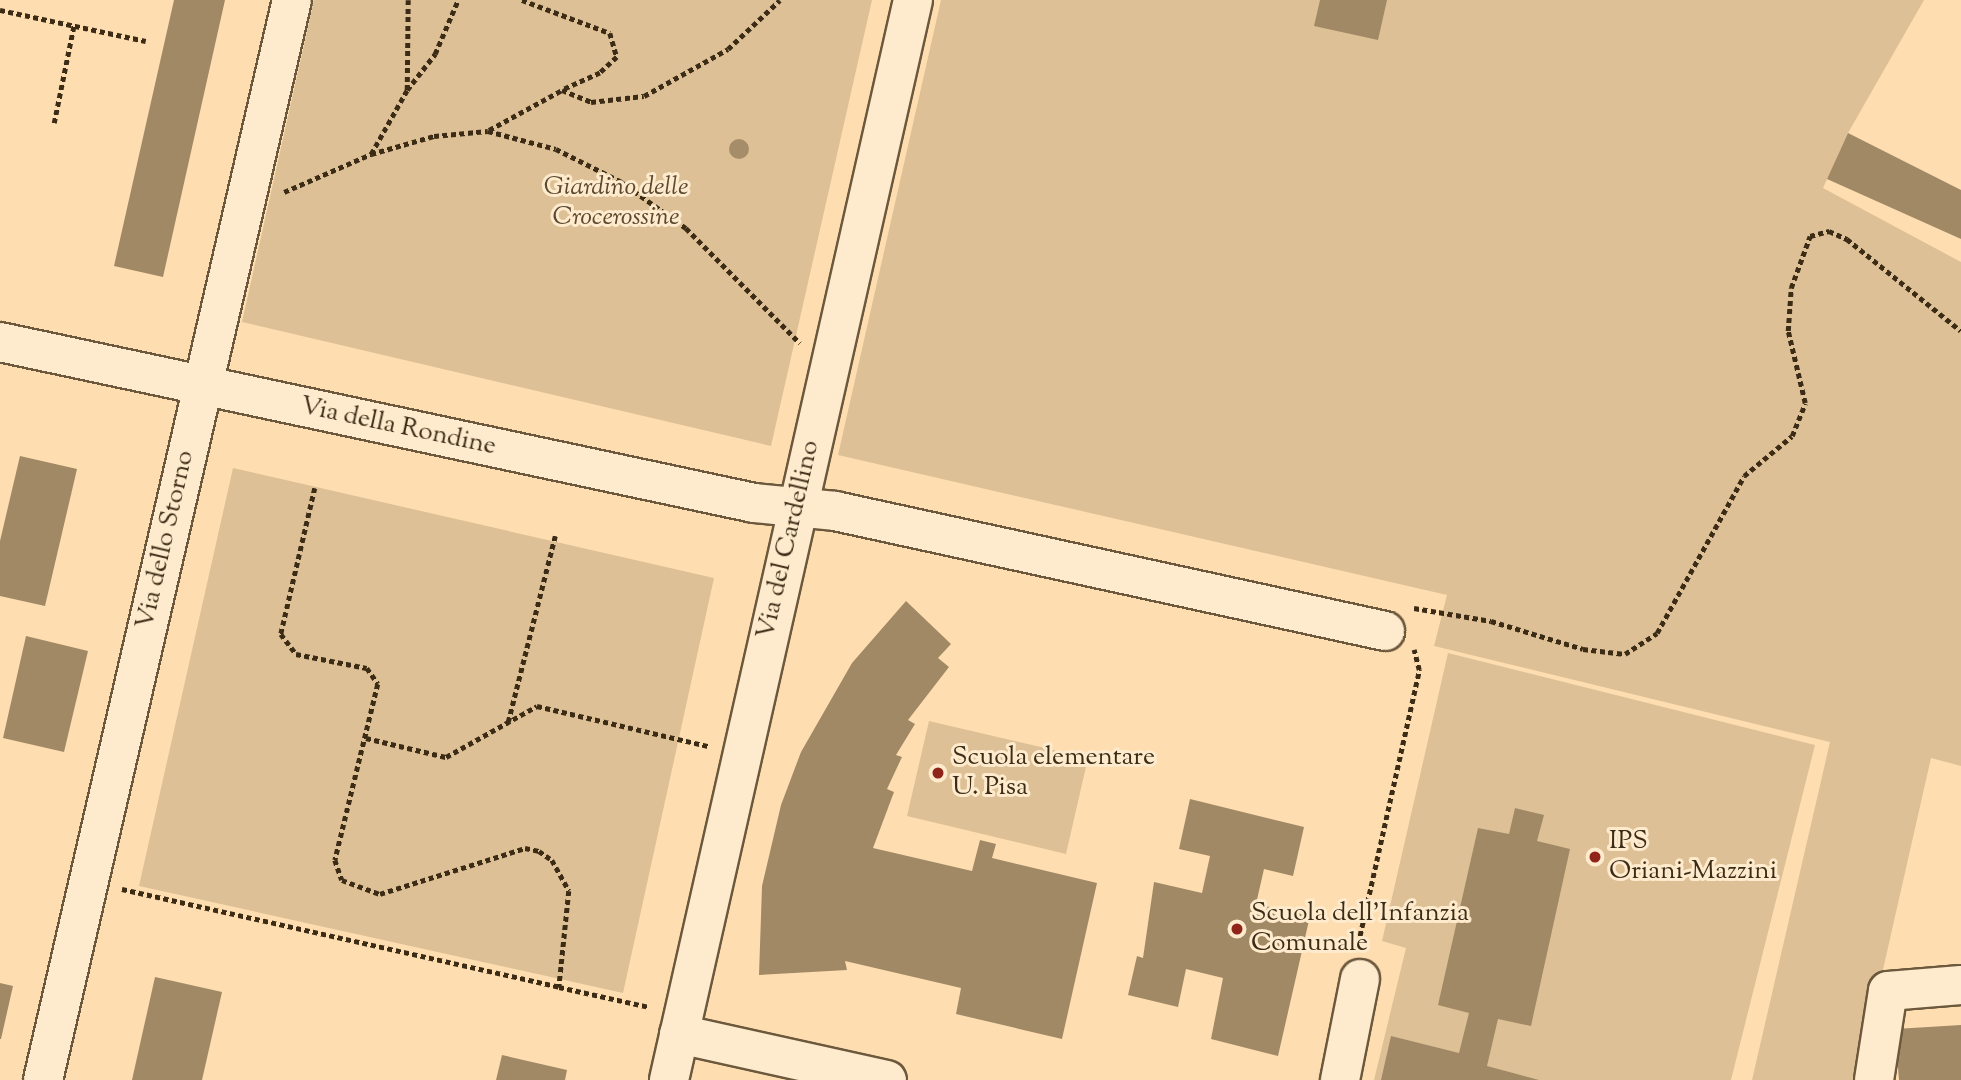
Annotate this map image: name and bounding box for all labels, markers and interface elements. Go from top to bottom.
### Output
park label: Giardino delle Crocerossine [544,172,688,234]
street label: Via della Rondine [297,391,499,463]
street label: Via del Cardellino [751,438,827,642]
street label: Via dello Storno [130,448,202,632]
place label: Scuola elementare U. Pisa [952,742,1155,804]
marker: Scuola elementare U. Pisa [930,765,946,781]
place label: IPS Oriani-Mazzini [1609,826,1777,888]
marker: IPS Oriani-Mazzini [1587,849,1603,865]
place label: Scuola dell'Infanzia Comunale [1251,898,1469,960]
marker: Scuola dell'Infanzia Comunale [1229,921,1245,937]

